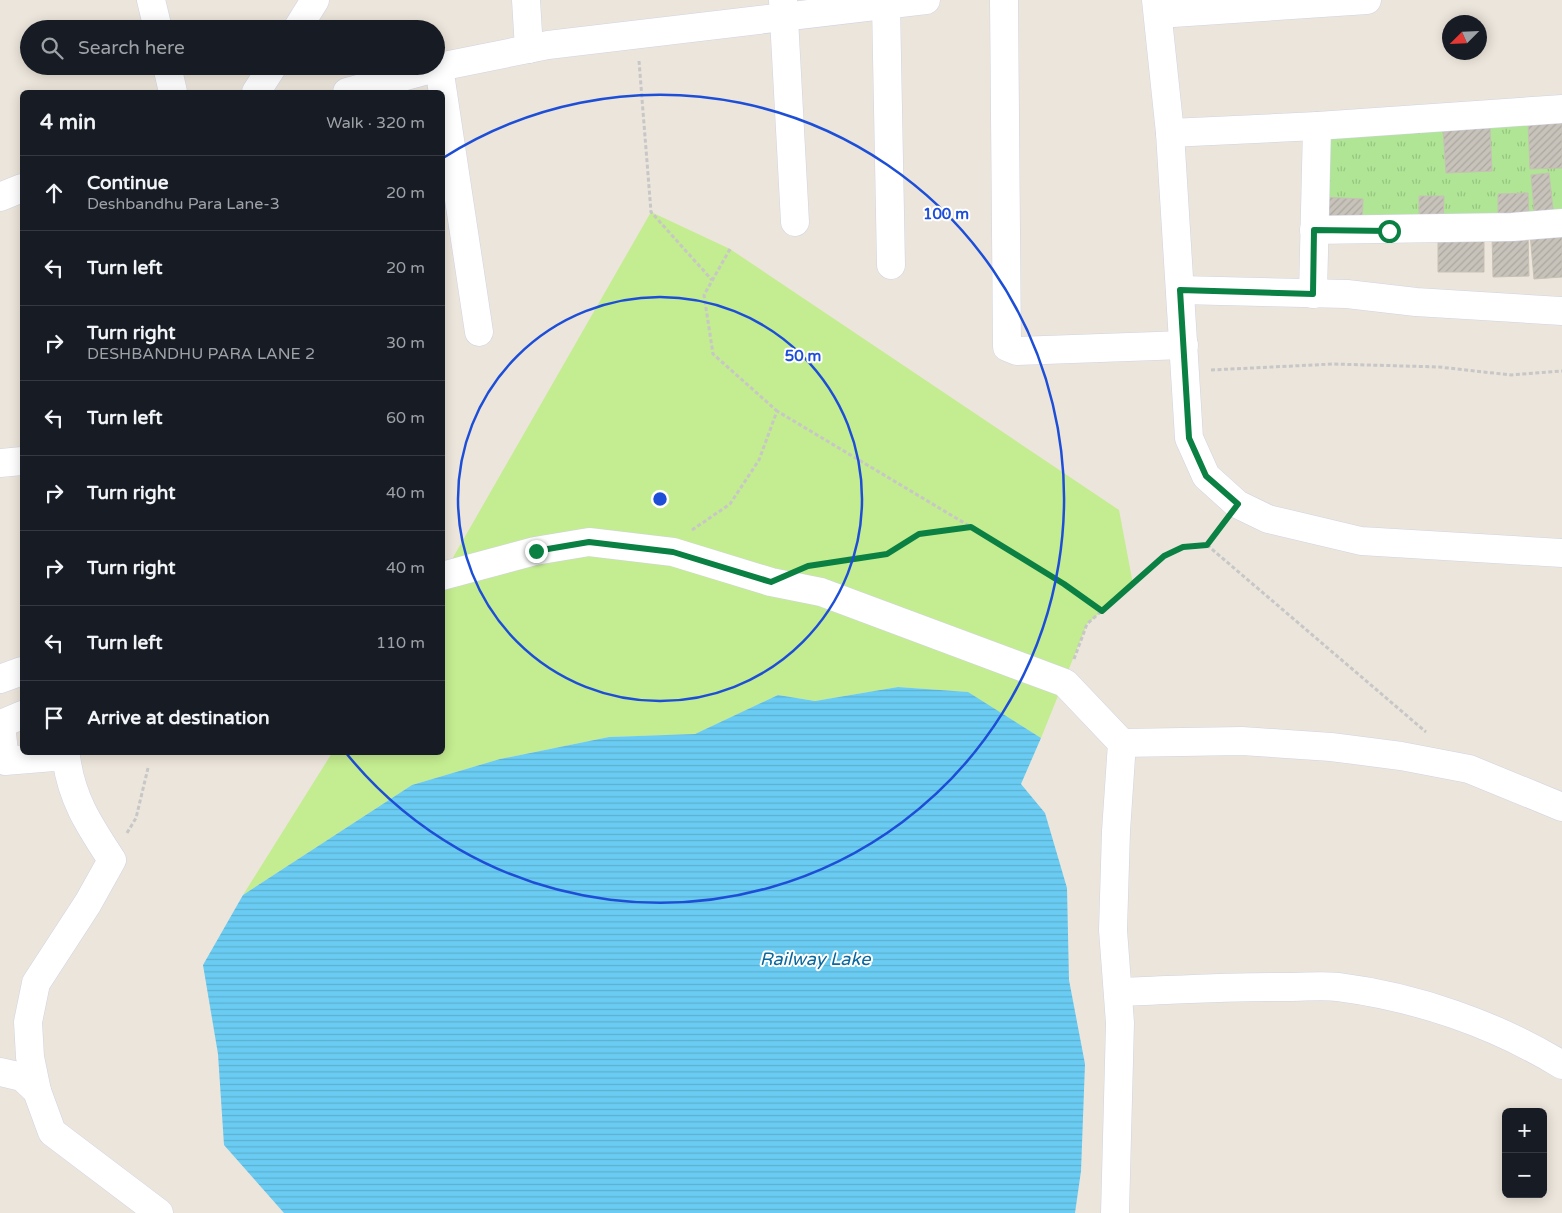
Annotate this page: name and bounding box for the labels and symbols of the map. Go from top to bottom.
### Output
north arrow [1442,15,1487,60]
text: 100 m [923,205,969,223]
route start [1378,220,1401,243]
text: 50 m [785,347,821,365]
centre of rings [651,490,669,508]
route end [525,540,548,563]
water label: Railway Lake [760,948,871,970]

